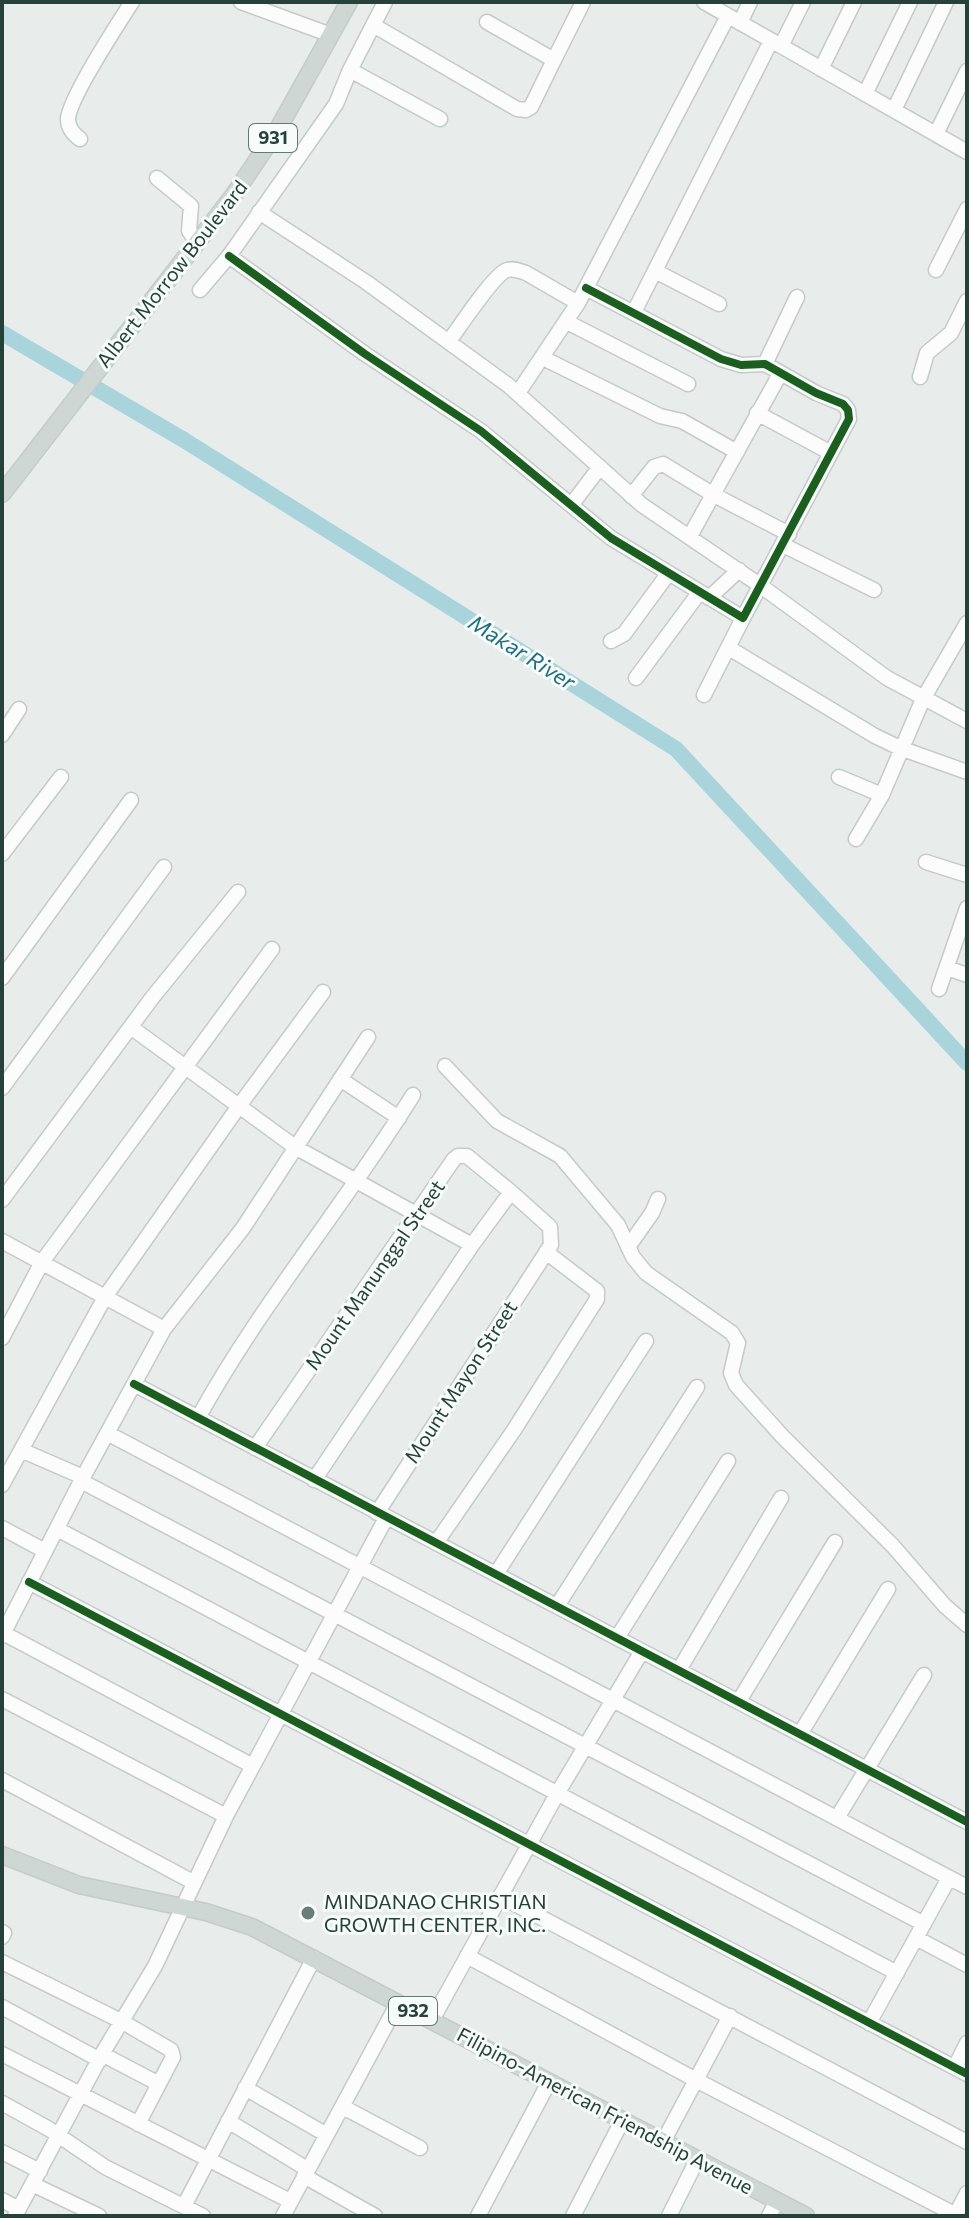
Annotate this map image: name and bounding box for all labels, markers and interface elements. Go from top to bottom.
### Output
road number: 931 [249,124,297,152]
street label: Albert Morrow Boulevard [91,175,252,372]
water label: Makar River [464,608,582,696]
street label: Mount Manunggal Street [299,1175,449,1374]
street label: Mount Mayon Street [399,1296,522,1467]
place label: MINDANAO CHRISTIAN GROWTH CENTER, INC. [324,1889,547,1936]
marker: MINDANAO CHRISTIAN GROWTH CENTER, INC. [299,1904,317,1922]
road number: 932 [389,1997,437,2025]
street label: Filipino-American Friendship Avenue [453,2022,758,2199]

